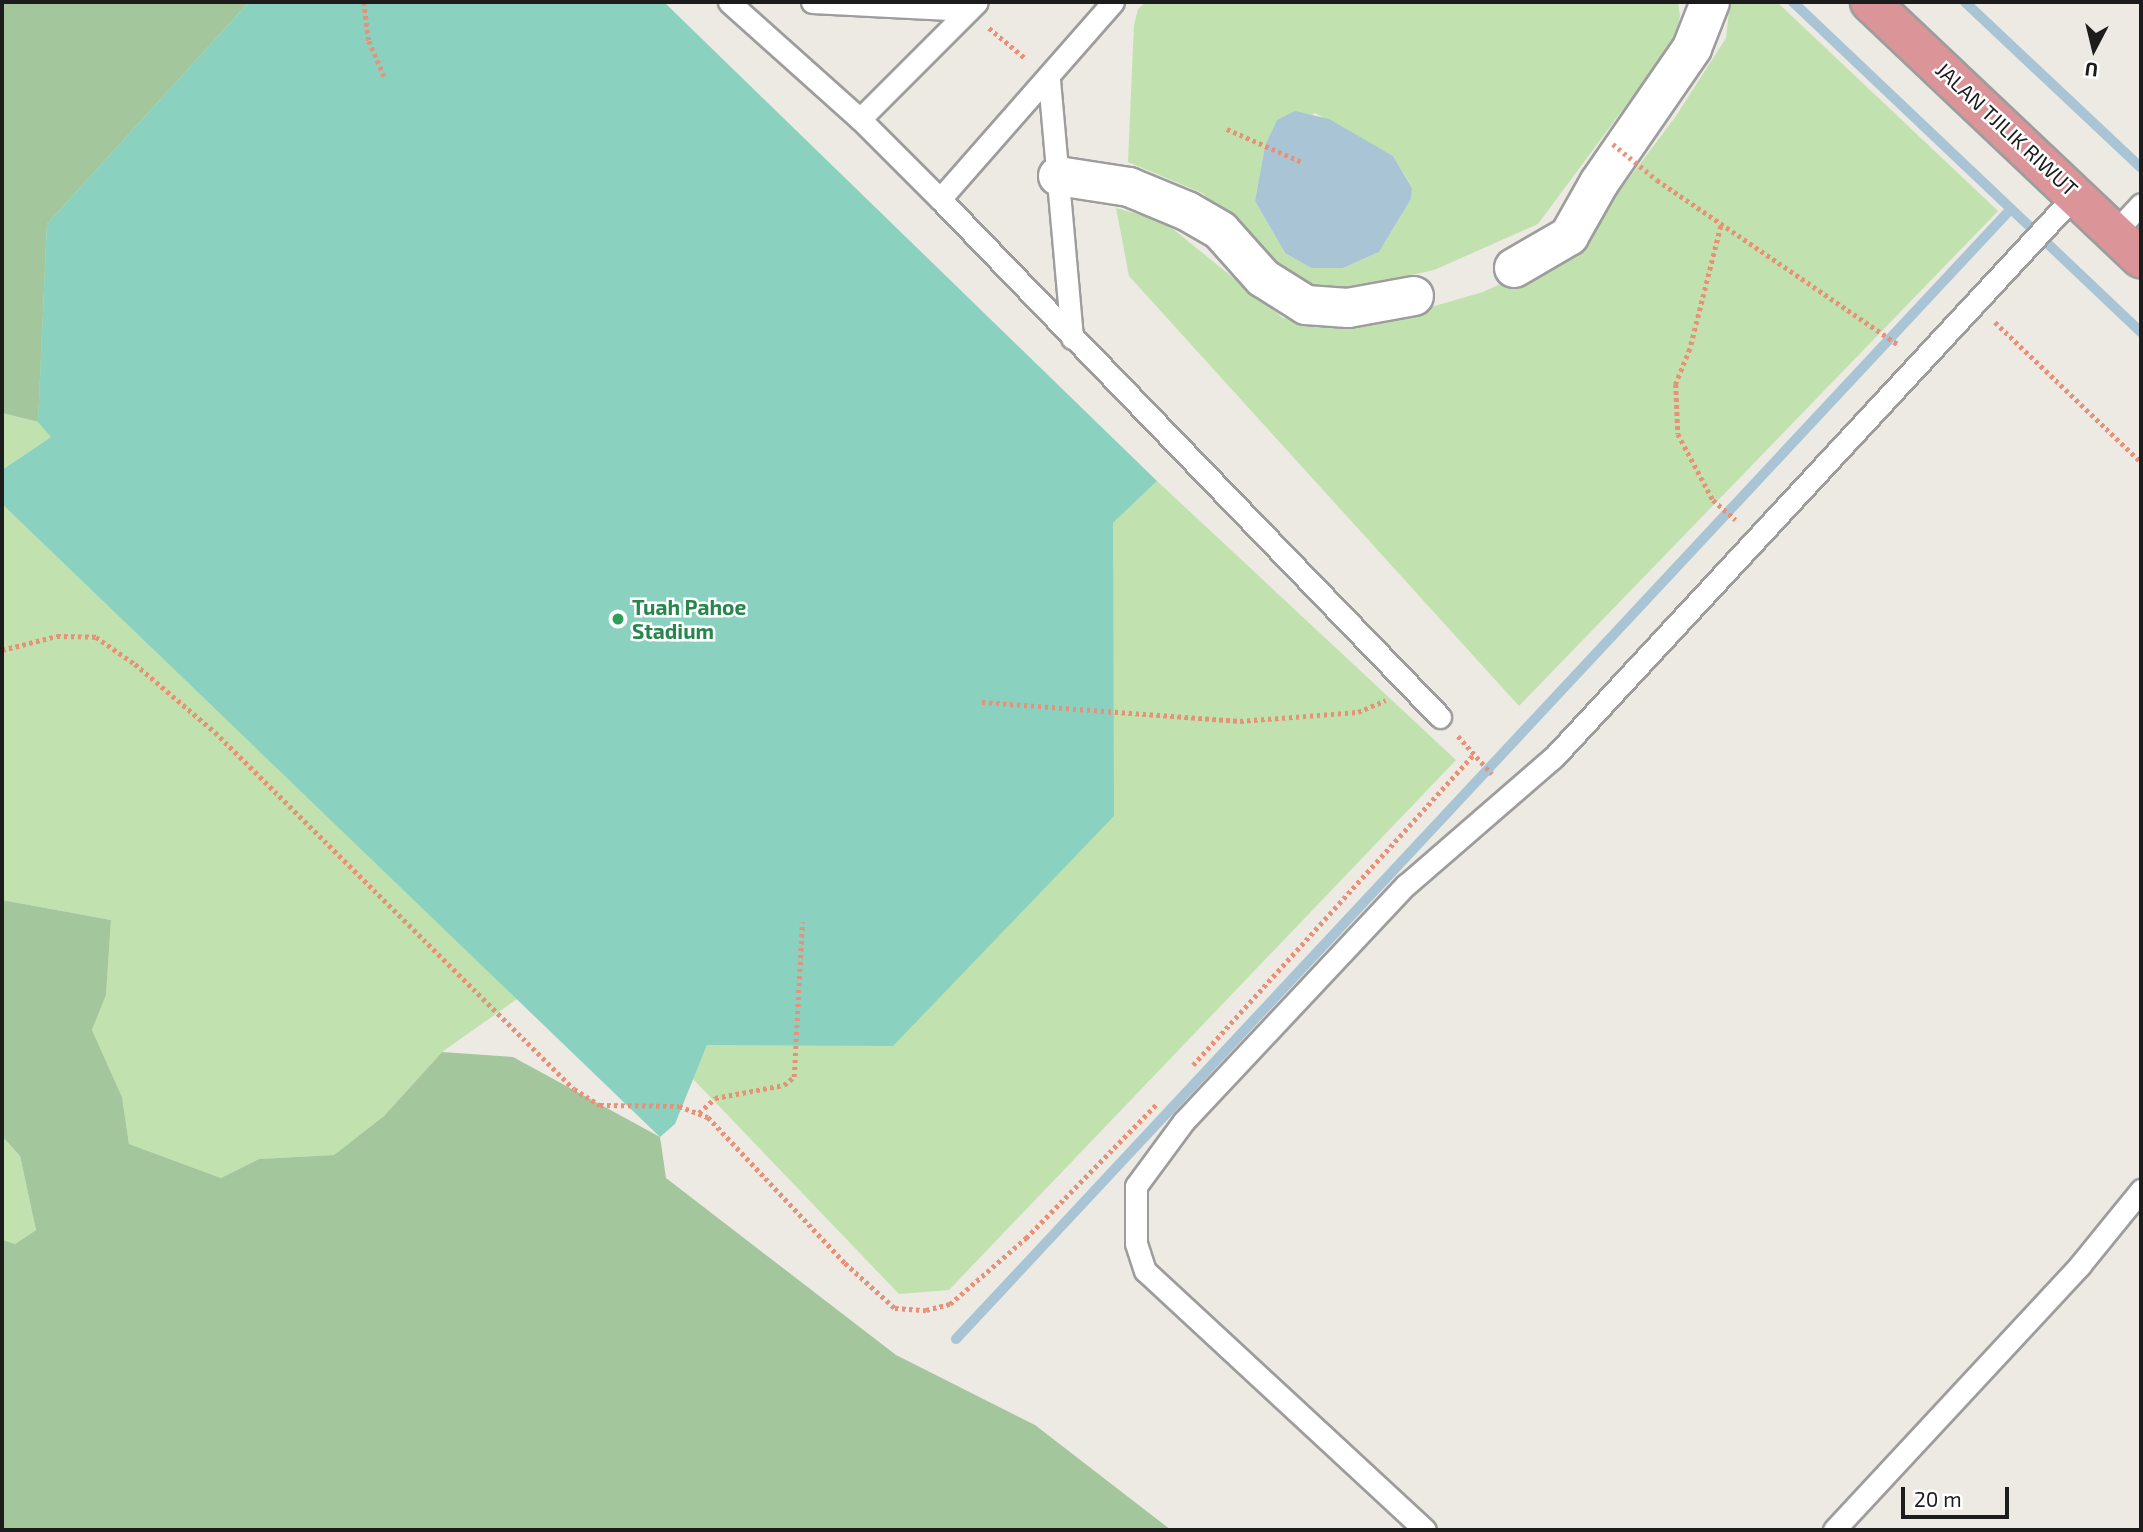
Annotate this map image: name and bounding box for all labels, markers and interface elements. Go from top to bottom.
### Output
north arrow [2059,14,2129,84]
street label: JALAN TJILIK RIWUT [1931,57,2083,201]
text: U [2084,58,2099,83]
place label: Tuah Pahoe Stadium [632,594,746,644]
marker: Tuah Pahoe Stadium [610,611,626,627]
scale bar [1905,1472,2014,1516]
text: 20 m [1914,1486,1962,1511]

